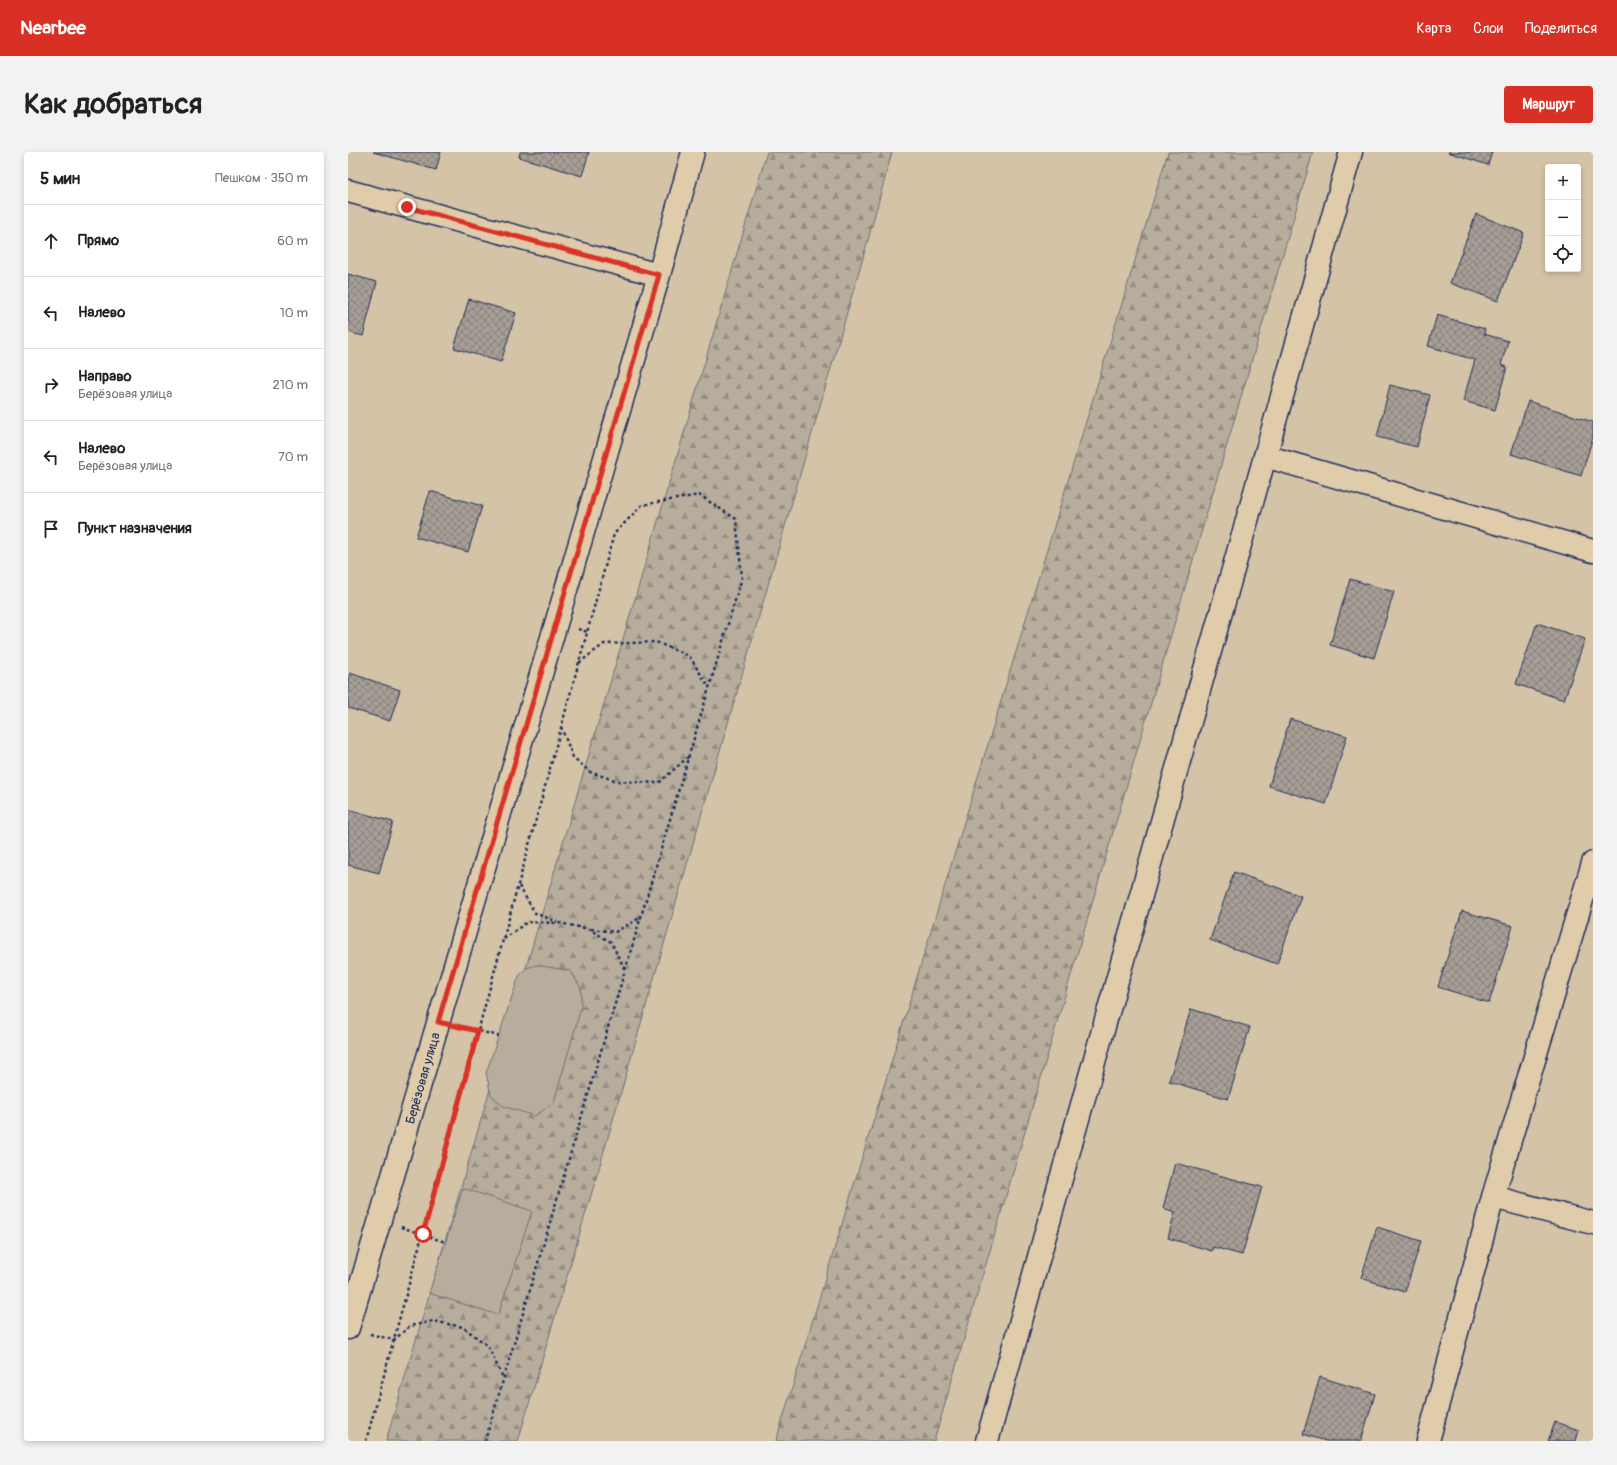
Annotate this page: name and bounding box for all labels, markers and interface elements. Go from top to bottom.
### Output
text: Nearbee [20,16,86,40]
text: Карта [1417,20,1451,37]
text: Слои [1473,20,1503,37]
text: Поделиться [1525,20,1597,37]
button: Маршрут [1504,86,1593,123]
text: Как добраться [24,87,202,122]
map controls [1545,164,1581,272]
button: + [1545,164,1581,200]
text: 5 мин [40,168,80,189]
text: Пешком · 350 m [215,170,308,186]
route end [398,198,416,216]
button: − [1545,200,1581,236]
icon: ahead [40,230,62,252]
text: Прямо [78,231,119,250]
text: 60 m [277,233,308,249]
button: locate [1545,236,1581,272]
icon: left [40,302,62,324]
text: Налево [78,303,125,322]
text: 10 m [280,305,308,321]
text: Направо [78,367,132,386]
icon: right [40,374,62,396]
text: 210 m [272,377,308,393]
text: Берёзовая улица [78,386,172,402]
text: Налево [78,439,125,458]
icon: left [40,446,62,468]
text: 70 m [278,449,308,465]
text: Берёзовая улица [78,458,172,474]
icon: arrive [40,518,62,540]
text: Пункт назначения [78,519,192,538]
street label: Берёзовая улица [402,1031,444,1126]
route start [414,1225,432,1243]

